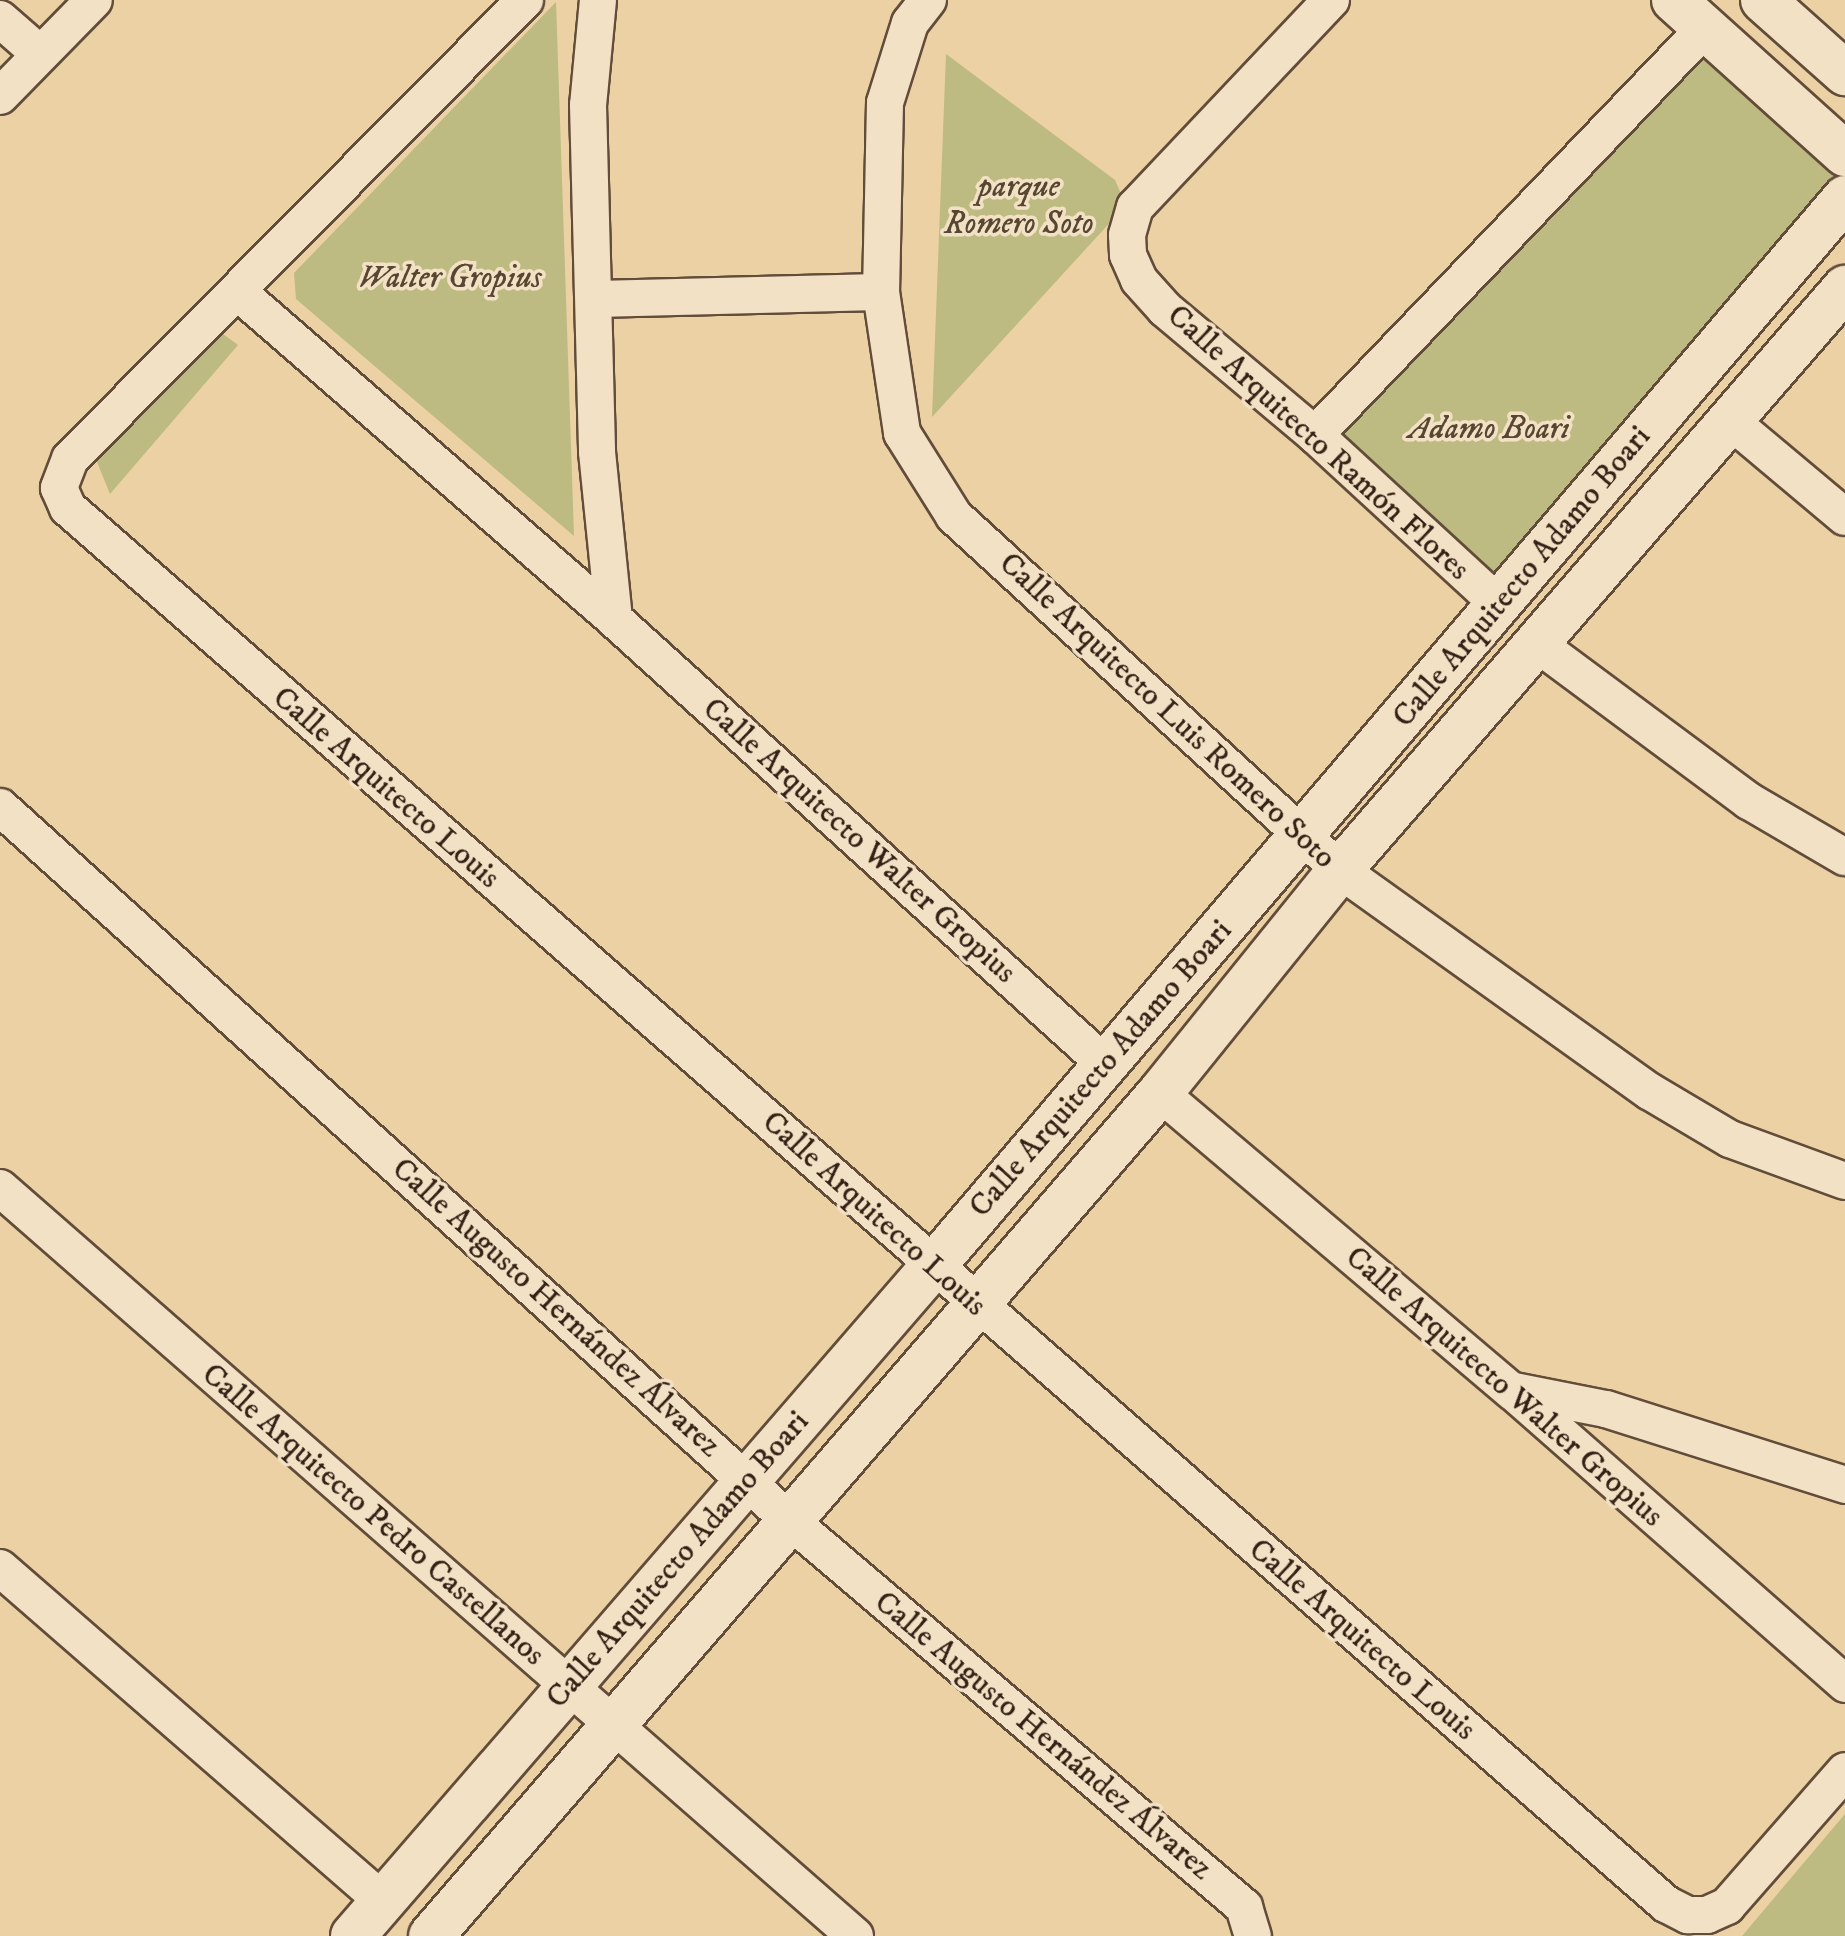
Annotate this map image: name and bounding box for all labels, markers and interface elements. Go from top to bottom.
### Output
park label: parque Romero Soto [944,169,1094,244]
park label: Walter Gropius [358,259,542,297]
street label: Calle Arquitecto Ramón Flores [1159,297,1477,589]
park label: Adamo Boari [1409,410,1569,448]
street label: Calle Arquitecto Adamo Boari [1385,419,1659,735]
street label: Calle Arquitecto Luis Romero Soto [991,545,1343,877]
street label: Calle Arquitecto Louis [264,679,508,897]
street label: Calle Arquitecto Walter Gropius [694,690,1024,992]
street label: Calle Arquitecto Adamo Boari [961,912,1241,1226]
street label: Calle Arquitecto Louis [754,1103,994,1325]
street label: Calle Augusto Hernández Álvarez [384,1150,728,1466]
street label: Calle Arquitecto Walter Gropius [1337,1238,1671,1536]
street label: Calle Arquitecto Pedro Castellanos [194,1356,552,1674]
street label: Calle Arquitecto Adamo Boari [538,1403,818,1717]
street label: Calle Arquitecto Louis [1240,1531,1484,1749]
street label: Calle Augusto Hernández Álvarez [866,1583,1220,1889]

